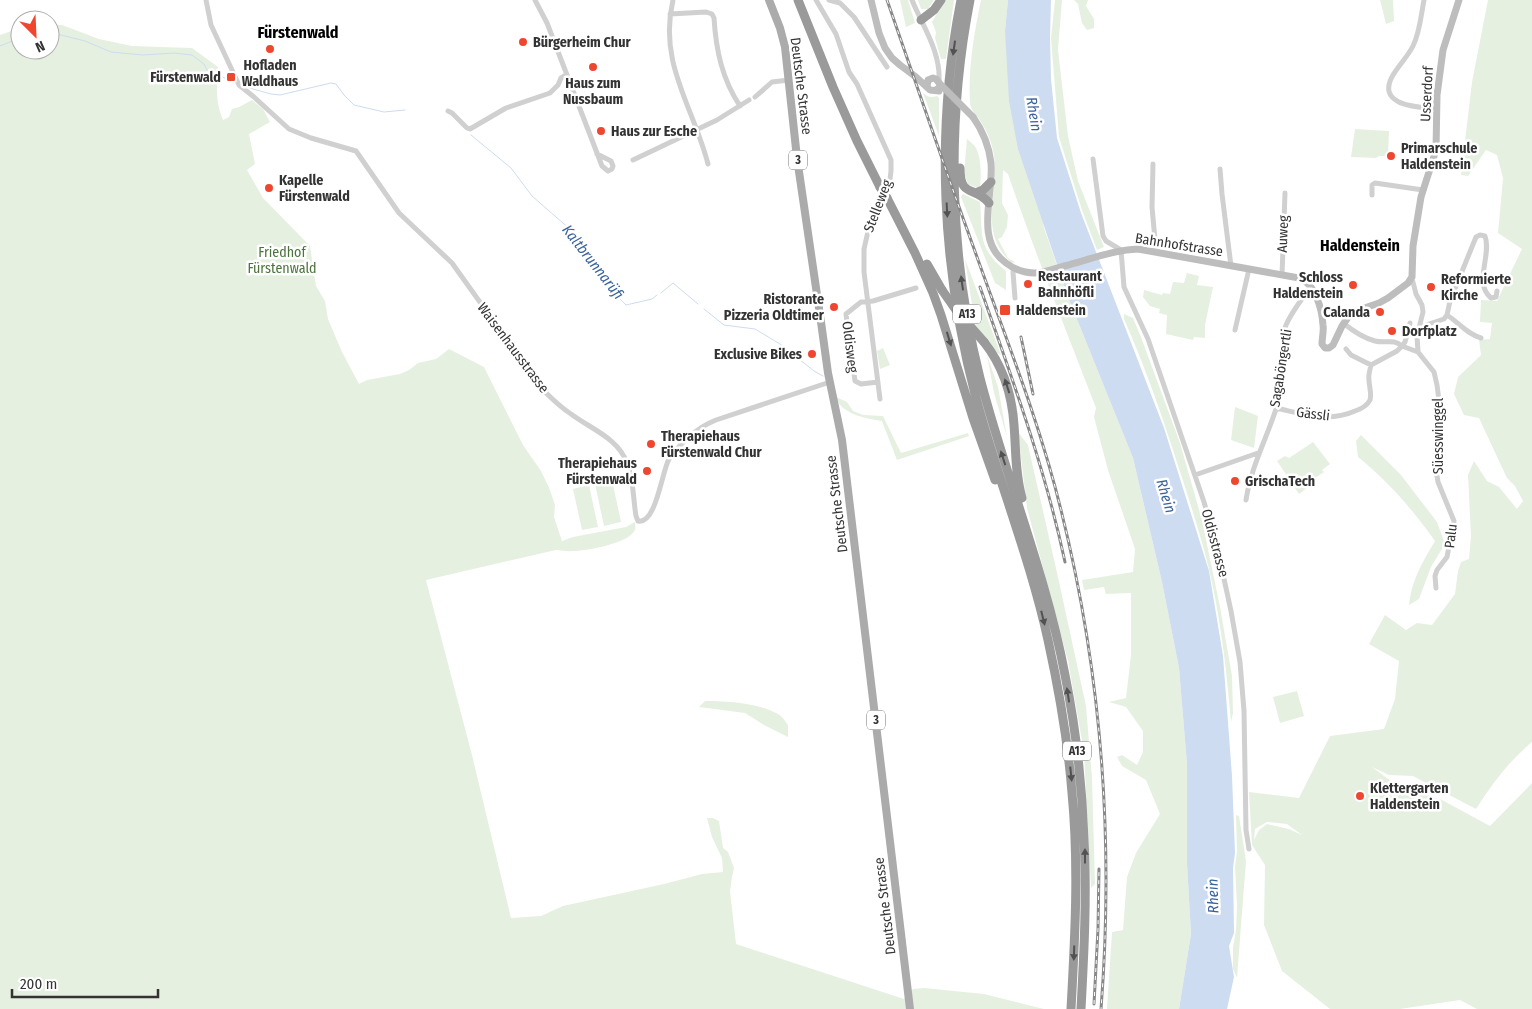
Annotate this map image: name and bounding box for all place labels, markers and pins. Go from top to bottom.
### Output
place label: Bürgerheim Chur [533,34,631,51]
marker: Bürgerheim Chur [517,36,529,48]
marker: Hofladen Waldhaus [264,43,276,55]
place label: Hofladen Waldhaus [242,57,298,90]
marker: Haus zum Nussbaum [587,61,599,73]
place label: Fürstenwald [150,69,221,86]
marker: Fürstenwald [225,71,237,83]
place label: Haus zum Nussbaum [563,75,623,108]
place label: Haus zur Esche [611,123,697,140]
marker: Haus zur Esche [595,125,607,137]
place label: Primarschule Haldenstein [1401,140,1477,173]
marker: Primarschule Haldenstein [1385,150,1397,162]
place label: Kapelle Fürstenwald [279,172,350,205]
marker: Kapelle Fürstenwald [263,182,275,194]
place label: Restaurant Bahnhöfli [1038,268,1103,301]
place label: Schloss Haldenstein [1273,269,1343,302]
place label: Reformierte Kirche [1441,271,1511,304]
marker: Restaurant Bahnhöfli [1022,278,1034,290]
marker: Schloss Haldenstein [1347,279,1359,291]
marker: Reformierte Kirche [1425,281,1437,293]
place label: Ristorante Pizzeria Oldtimer [724,291,825,324]
marker: Ristorante Pizzeria Oldtimer [828,301,840,313]
place label: Haldenstein [1016,302,1086,319]
marker: Haldenstein [998,303,1012,317]
place label: Calanda [1323,304,1370,321]
marker: Calanda [1374,306,1386,318]
place label: Dorfplatz [1402,323,1457,340]
marker: Dorfplatz [1386,325,1398,337]
place label: Exclusive Bikes [714,346,802,363]
marker: Exclusive Bikes [806,348,818,360]
place label: Therapiehaus Fürstenwald Chur [661,428,762,461]
marker: Therapiehaus Fürstenwald Chur [645,438,657,450]
place label: Therapiehaus Fürstenwald [558,455,637,488]
marker: Therapiehaus Fürstenwald [641,465,653,477]
place label: GrischaTech [1245,473,1315,490]
marker: GrischaTech [1229,475,1241,487]
place label: Klettergarten Haldenstein [1370,780,1449,813]
marker: Klettergarten Haldenstein [1354,790,1366,802]

